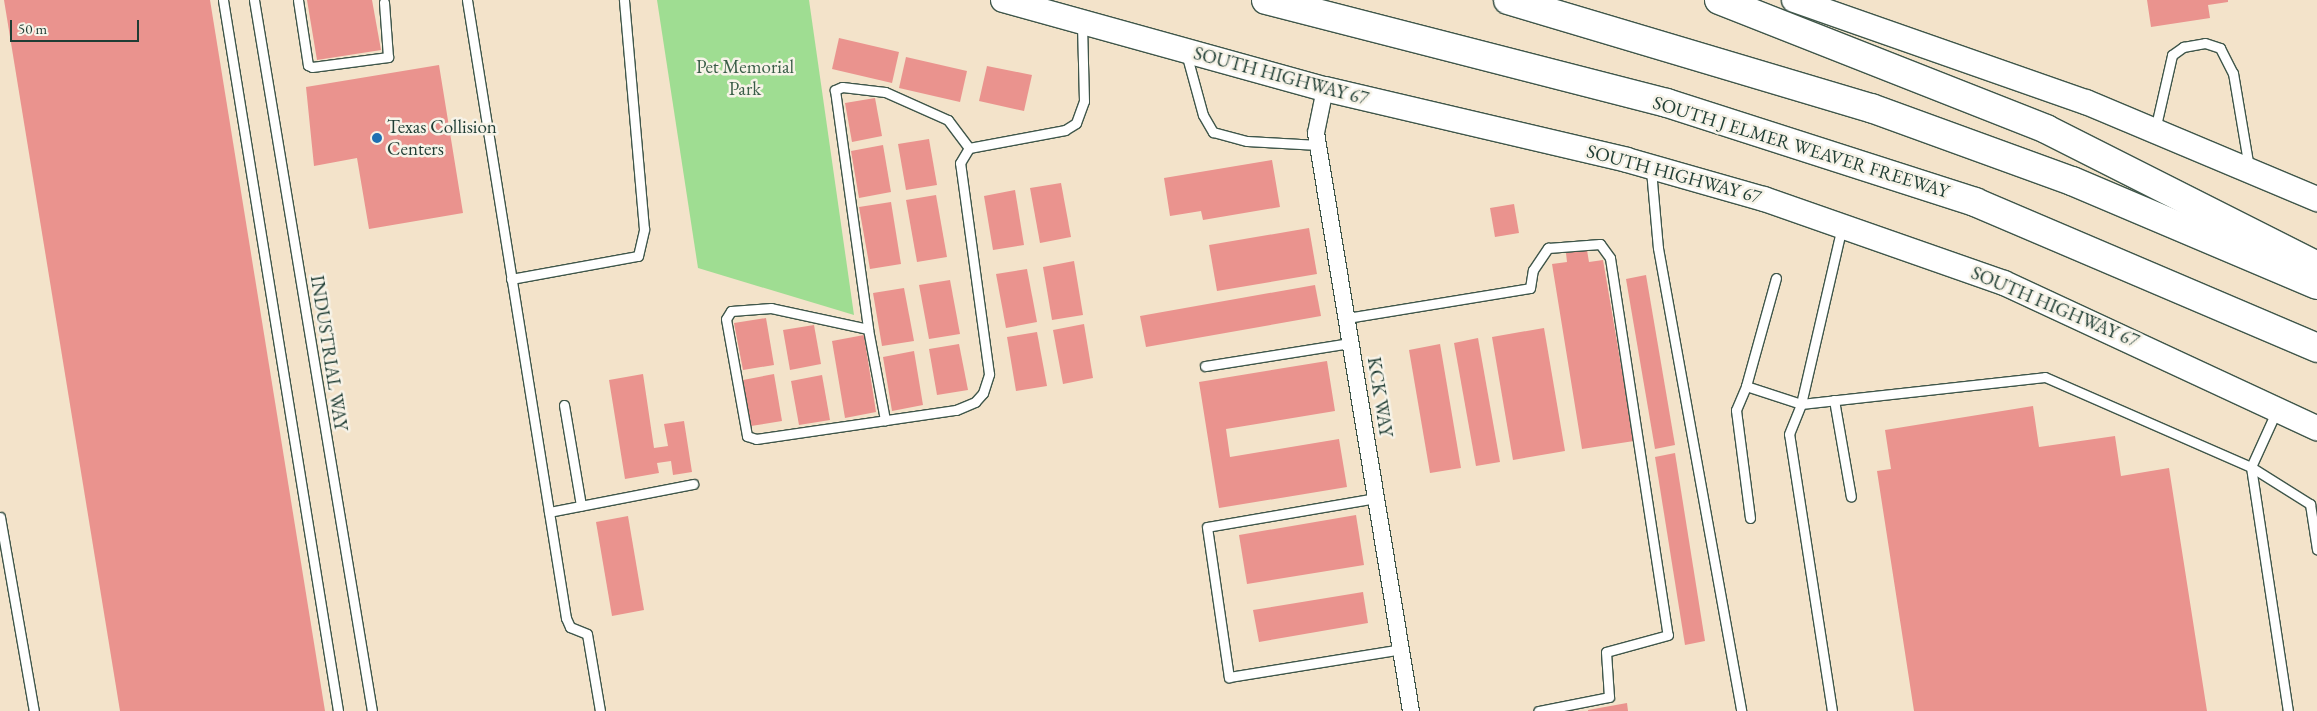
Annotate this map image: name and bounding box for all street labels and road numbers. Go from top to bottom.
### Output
street label: SOUTH HIGHWAY 67 [1191,42,1371,110]
street label: SOUTH J ELMER WEAVER FREEWAY [1650,91,1952,203]
street label: SOUTH HIGHWAY 67 [1584,140,1764,208]
street label: SOUTH HIGHWAY 67 [1968,261,2142,353]
street label: INDUSTRIAL WAY [305,274,353,432]
street label: KCK WAY [1362,355,1398,439]

